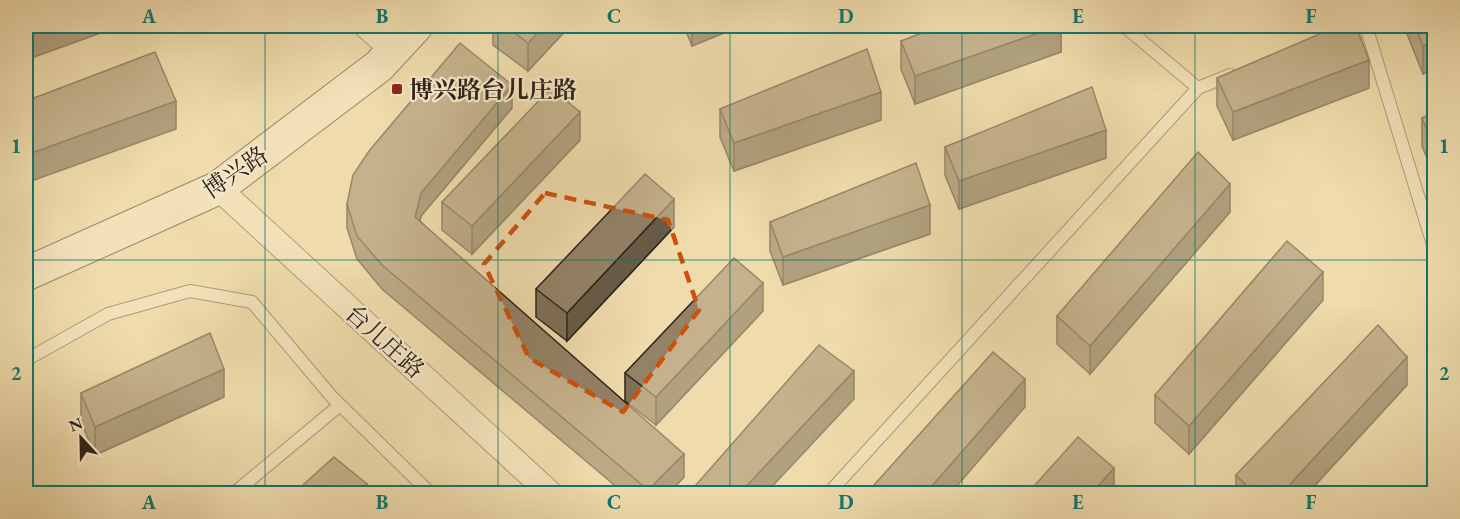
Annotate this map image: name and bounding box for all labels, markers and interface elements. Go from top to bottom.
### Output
text: A [141,3,157,29]
text: B [376,3,388,29]
text: C [607,3,621,29]
text: D [838,3,854,29]
text: E [1072,3,1084,29]
text: F [1306,3,1317,29]
place label: 博兴路台儿庄路 [409,74,577,105]
marker: 博兴路台儿庄路 [390,82,404,96]
text: 1 [11,133,21,159]
text: 1 [1439,133,1449,159]
street label: 博兴路 [196,139,274,205]
street label: 台儿庄路 [339,297,431,385]
text: 2 [11,360,22,386]
text: 2 [1439,360,1450,386]
north arrow [51,408,111,468]
text: N [66,412,86,437]
text: A [141,489,157,515]
text: B [376,489,388,515]
text: C [607,489,621,515]
text: D [838,489,854,515]
text: E [1072,489,1084,515]
text: F [1306,489,1317,515]

